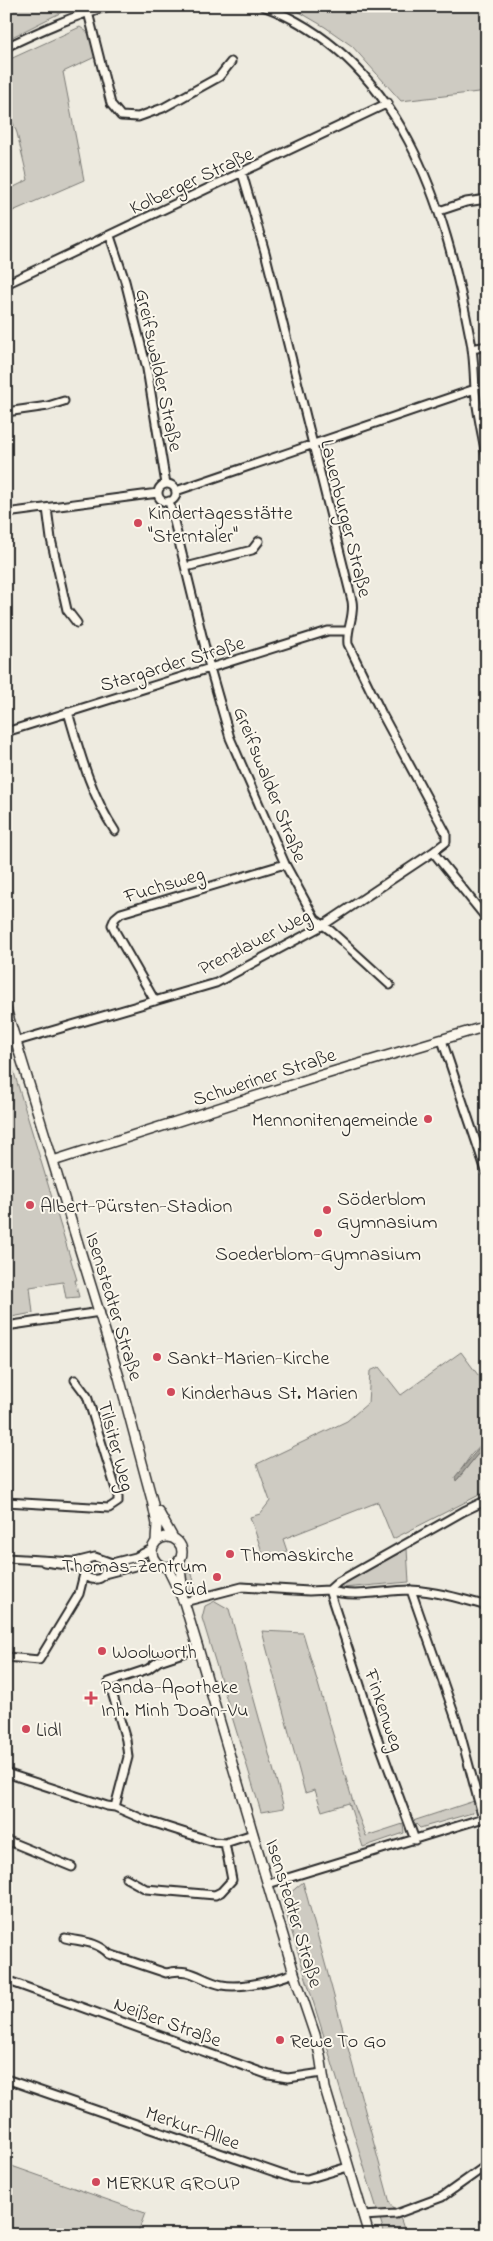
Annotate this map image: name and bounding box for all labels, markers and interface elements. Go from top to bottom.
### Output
street label: Kolberger Straße [125,141,259,225]
street label: Greifswalder Straße [126,287,189,454]
street label: Lauenburger Straße [310,437,378,601]
place label: Kindertagesstätte "Sterntaler" [148,500,293,552]
marker: Kindertagesstätte "Sterntaler" [132,517,144,529]
street label: Stargarder Straße [97,630,249,702]
street label: Greifswalder Straße [224,703,313,867]
street label: Fuchsweg [120,860,209,914]
street label: Prenzlauer Weg [194,902,317,985]
street label: Schweriner Straße [189,1042,340,1115]
place label: Mennonitengemeinde [252,1107,418,1137]
marker: Mennonitengemeinde [422,1113,434,1125]
place label: Söderblom Gymnasium [337,1186,438,1238]
place label: Albert-Pürsten-Stadion [40,1193,232,1222]
marker: Albert-Pürsten-Stadion [24,1199,36,1211]
marker: Söderblom Gymnasium [321,1204,333,1216]
marker: Soederblom-Gymnasium [312,1227,324,1239]
street label: Isenstedter Straße [76,1229,149,1384]
place label: Soederblom-Gymnasium [215,1241,421,1270]
place label: Sankt-Marien-Kirche [167,1345,329,1374]
marker: Sankt-Marien-Kirche [151,1351,163,1363]
place label: Kinderhaus St. Marien [181,1380,358,1409]
marker: Kinderhaus St. Marien [165,1386,177,1398]
street label: Tilsiter Weg [88,1398,141,1495]
place label: Thomaskirche [240,1542,354,1571]
marker: Thomaskirche [224,1548,236,1560]
place label: Thomas-Zentrum Süd [62,1553,207,1605]
marker: Thomas-Zentrum Süd [211,1571,223,1583]
place label: Woolworth [112,1639,197,1668]
marker: Woolworth [96,1645,108,1657]
street label: Finkenweg [354,1665,410,1756]
place label: Panda-Apotheke Inh. Minh Doan-Vu [101,1674,248,1726]
marker: Panda-Apotheke Inh. Minh Doan-Vu [85,1692,97,1704]
place label: Lidl [36,1717,62,1746]
marker: Lidl [20,1723,32,1735]
street label: Isenstedter Straße [256,1836,329,1991]
street label: Neißer Straße [109,1990,225,2056]
place label: Rewe To Go [290,2028,386,2057]
marker: Rewe To Go [274,2034,286,2046]
street label: Merkur-Allee [141,2100,243,2159]
place label: MERKUR GROUP [106,2170,240,2199]
marker: MERKUR GROUP [90,2176,102,2188]

